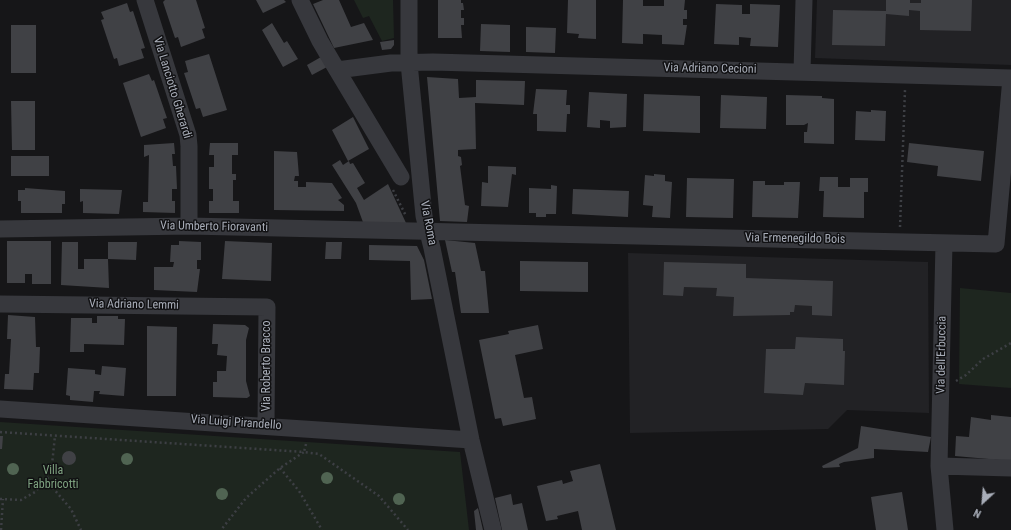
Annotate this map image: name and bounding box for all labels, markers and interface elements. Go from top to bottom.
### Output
street label: Via Lanciotto Gherardi [150,36,194,140]
street label: Via Adriano Cecioni [663,61,757,77]
street label: Via Roma [417,199,439,247]
street label: Via Umberto Fioravanti [160,219,268,235]
street label: Via Ermenegildo Bois [745,231,845,247]
street label: Via Adriano Lemmi [89,297,179,313]
street label: Via dell'Erbuccia [934,316,950,394]
street label: Via Roberto Bracco [260,321,274,411]
street label: Via Luigi Pirandello [190,413,282,433]
park label: Villa Fabbricotti [28,464,78,492]
north arrow [963,482,1003,522]
text: N [972,506,983,521]

